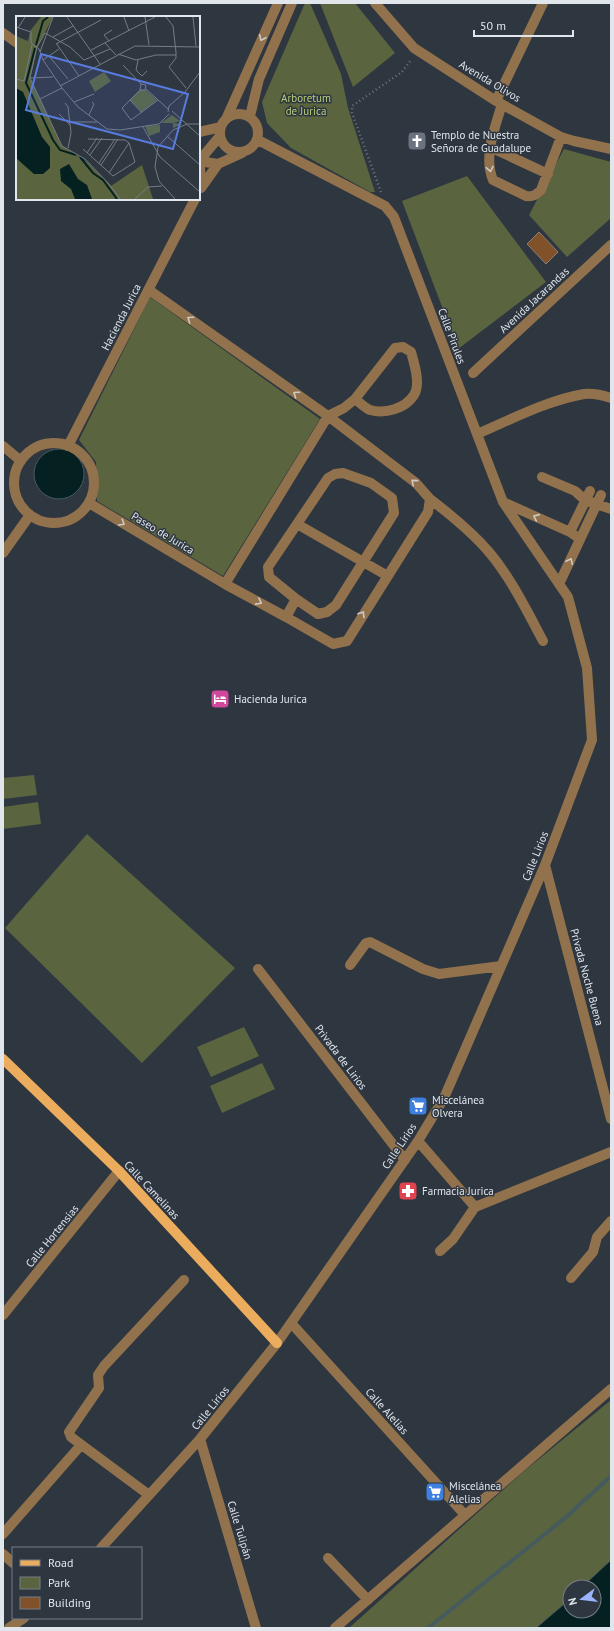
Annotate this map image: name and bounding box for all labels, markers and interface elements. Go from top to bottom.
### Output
scale bar [474,12,573,38]
inset map [16,16,200,200]
text: 50 m [480,18,506,33]
one-way arrow [259,34,267,42]
street label: Avenida Olivos [457,57,524,105]
park label: Arboretum de Jurica [281,91,331,118]
place label: Templo de Nuestra Señora de Guadalupe [431,128,532,155]
church icon: Templo de Nuestra Señora de Guadalupe [406,130,428,152]
one-way arrow [485,166,494,172]
street label: Avenida Jacarandas [496,264,572,336]
street label: Hacienda Jurica [98,281,144,353]
street label: Calle Pirules [435,306,469,366]
one-way arrow [187,316,194,323]
one-way arrow [293,391,300,399]
one-way arrow [411,479,419,486]
street label: Paseo de Jurica [129,509,197,557]
one-way arrow [533,514,541,522]
one-way arrow [118,519,125,526]
one-way arrow [565,558,573,566]
one-way arrow [255,597,262,605]
one-way arrow [358,611,365,618]
hotel icon: Hacienda Jurica [209,688,231,710]
place label: Hacienda Jurica [234,692,307,706]
street label: Calle Lirios [519,829,551,883]
street label: Privada Noche Buena [567,927,607,1027]
street label: Privada de Lirios [312,1022,370,1093]
place label: Miscelánea Olvera [432,1093,484,1120]
supermarket icon: Miscelánea Olvera [407,1095,429,1117]
street label: Calle Lirios [379,1120,420,1172]
street label: Calle Camelinas [121,1158,183,1222]
pharmacy icon: Farmacia Jurica [397,1180,419,1202]
place label: Farmacia Jurica [422,1184,494,1198]
street label: Calle Hortensias [22,1201,82,1270]
street label: Calle Lirios [188,1383,232,1433]
street label: Calle Alelias [363,1385,412,1437]
place label: Miscelánea Alelias [449,1479,501,1506]
supermarket icon: Miscelánea Alelias [424,1481,446,1503]
street label: Calle Tulipán [224,1499,256,1561]
legend [12,1547,142,1619]
text: Road [48,1555,73,1570]
text: Park [48,1575,70,1590]
north arrow [562,1579,602,1619]
text: Building [48,1595,91,1610]
text: N [565,1596,580,1607]

